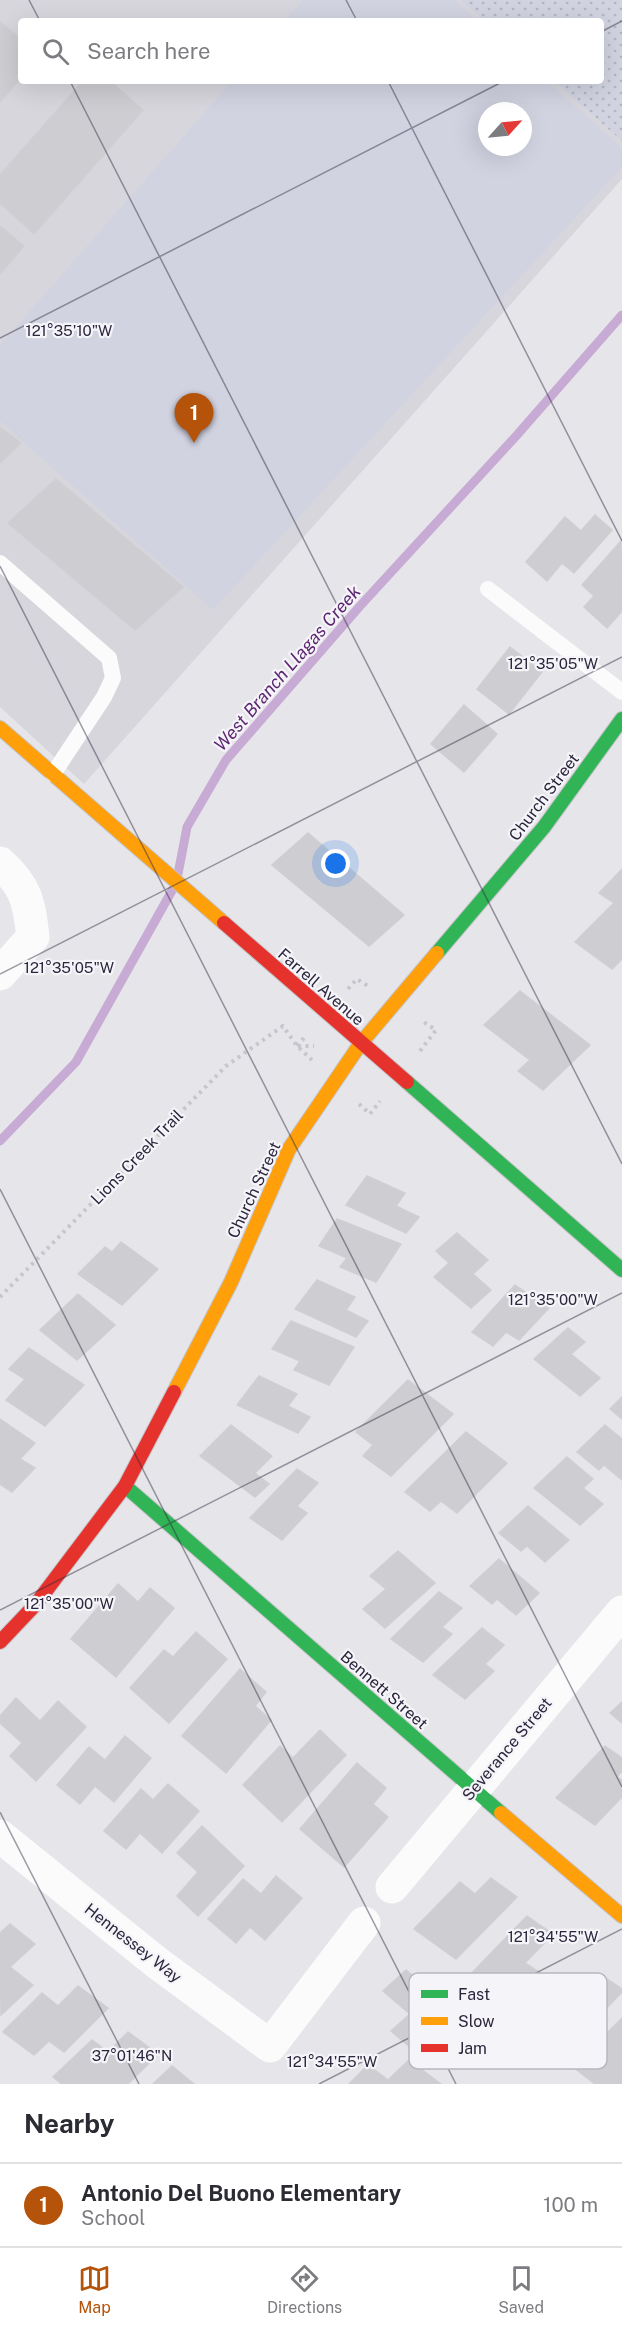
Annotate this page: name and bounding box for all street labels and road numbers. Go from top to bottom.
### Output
street label: Church Street [505,750,583,844]
street label: Farrell Avenue [274,944,368,1030]
street label: Lions Creek Trail [87,1106,187,1208]
street label: Church Street [223,1139,285,1241]
street label: Bennett Street [337,1647,431,1733]
street label: Severance Street [458,1694,556,1804]
street label: Hennessey Way [81,1899,185,1987]

